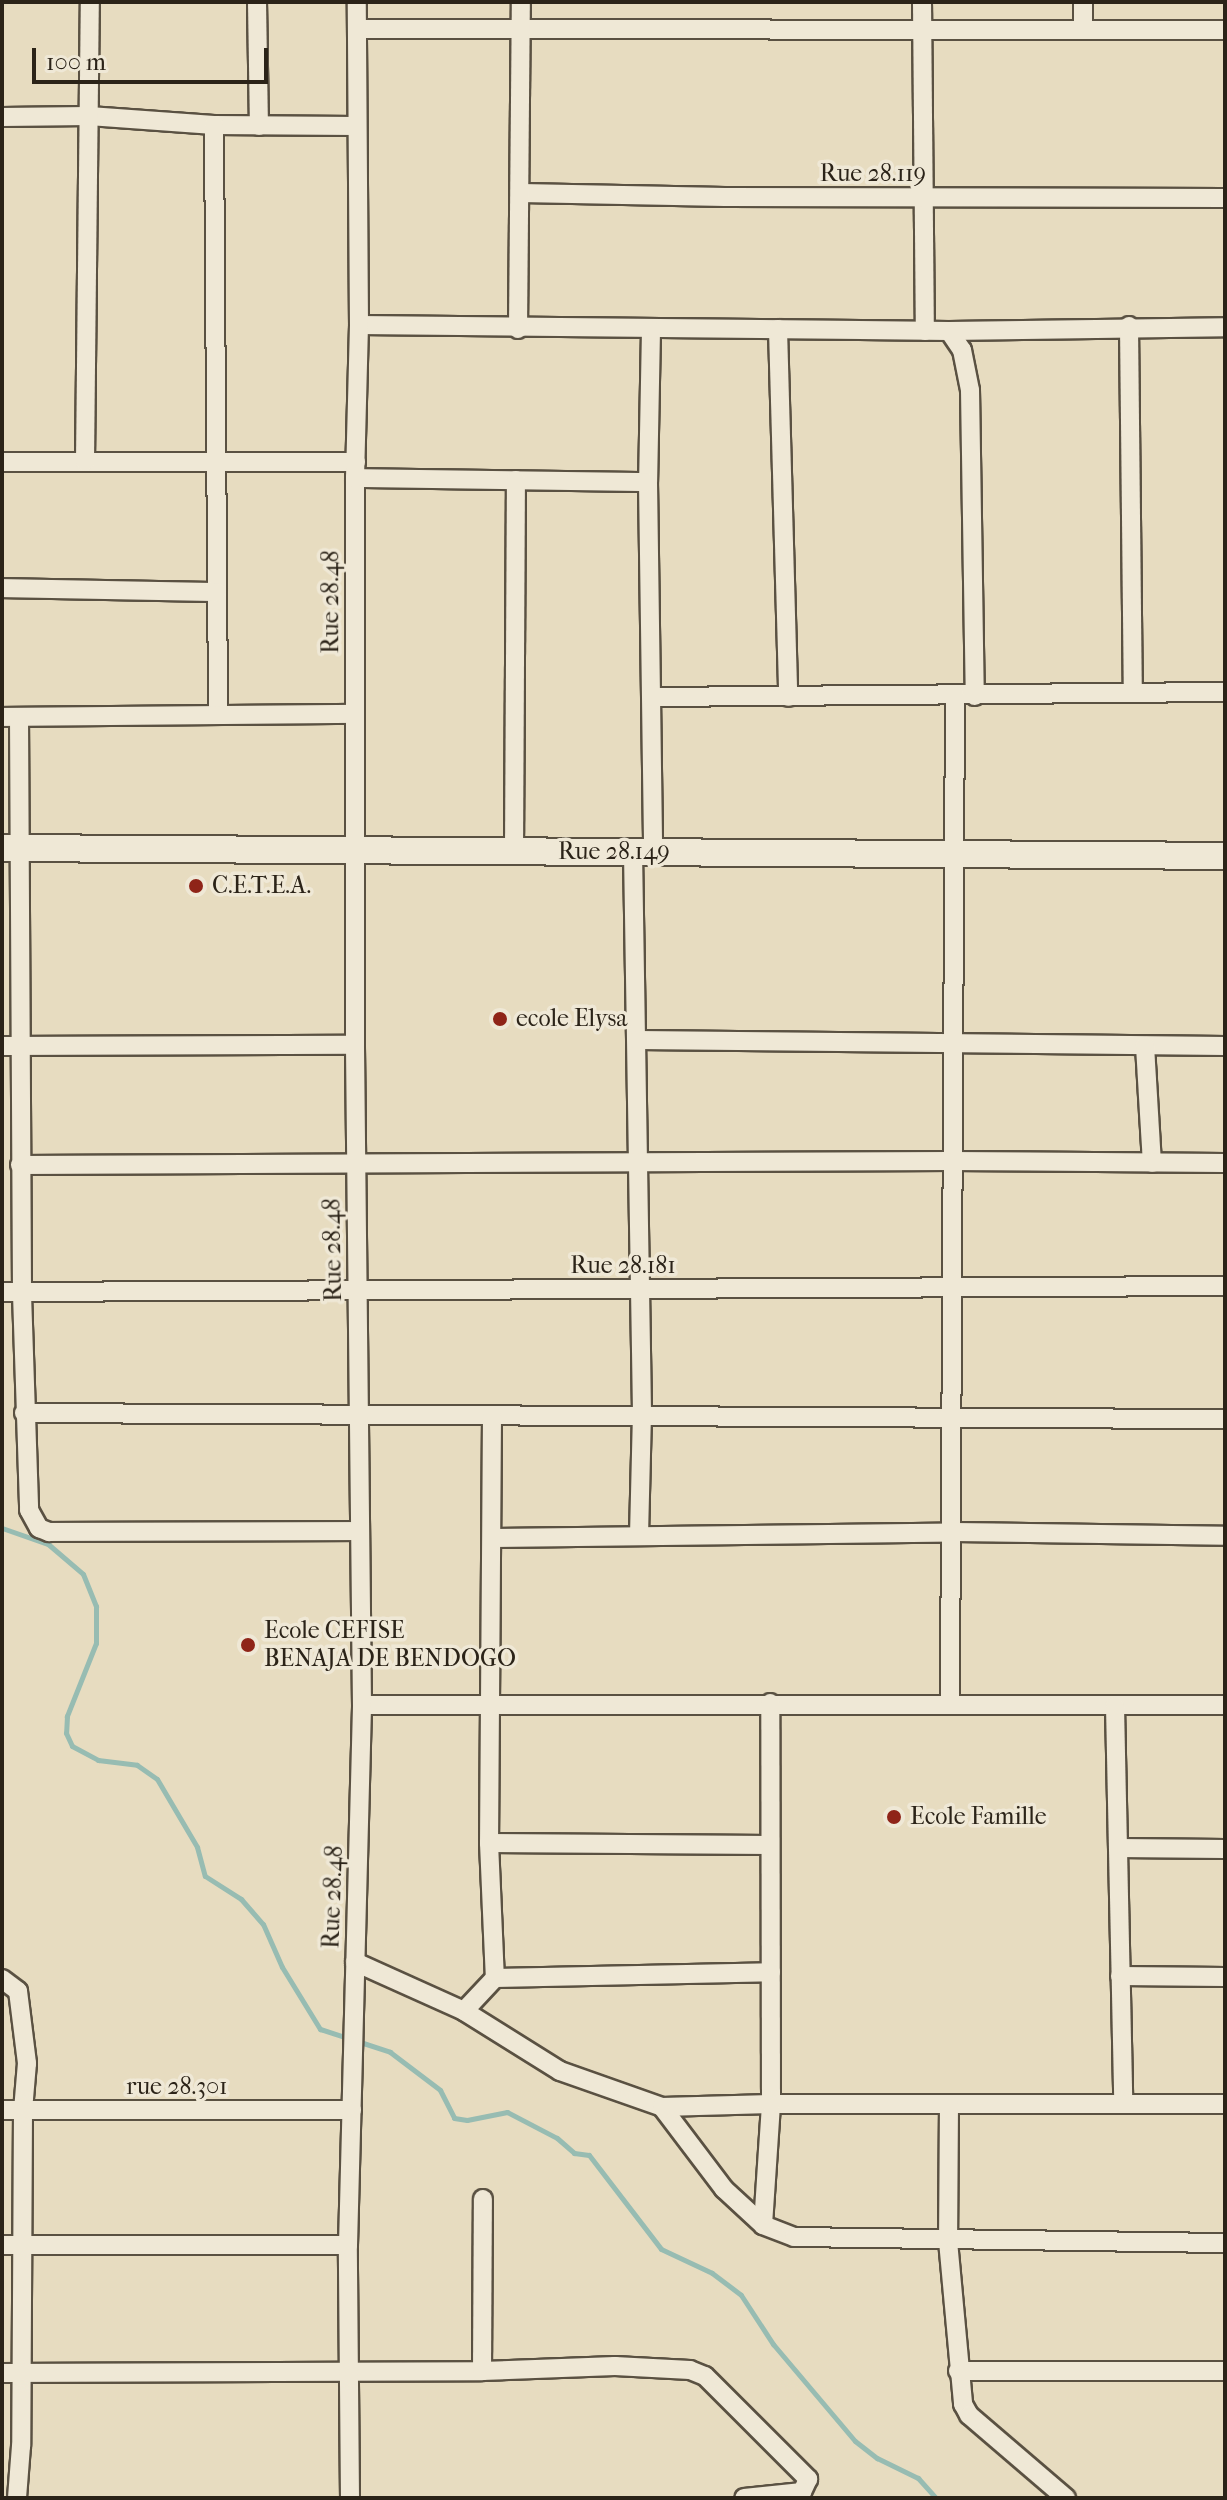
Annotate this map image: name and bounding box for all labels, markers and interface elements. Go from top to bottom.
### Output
scale bar [36,32,272,82]
text: 100 m [46,48,106,76]
street label: Rue 28.119 [820,160,926,188]
street label: Rue 28.48 [317,550,345,654]
street label: Rue 28.149 [558,838,670,866]
place label: C.E.T.E.A. [212,872,311,900]
marker: C.E.T.E.A. [187,877,205,895]
place label: ecole Elysa [516,1005,627,1033]
marker: ecole Elysa [491,1010,509,1028]
street label: Rue 28.48 [318,1198,348,1302]
street label: Rue 28.181 [570,1252,676,1280]
place label: Ecole CEFISE BENAJA DE BENDOGO [264,1617,516,1673]
marker: Ecole CEFISE BENAJA DE BENDOGO [239,1636,257,1654]
place label: Ecole Famille [910,1803,1047,1831]
marker: Ecole Famille [885,1808,903,1826]
street label: Rue 28.48 [317,1845,349,1949]
street label: rue 28.301 [126,2073,228,2101]

